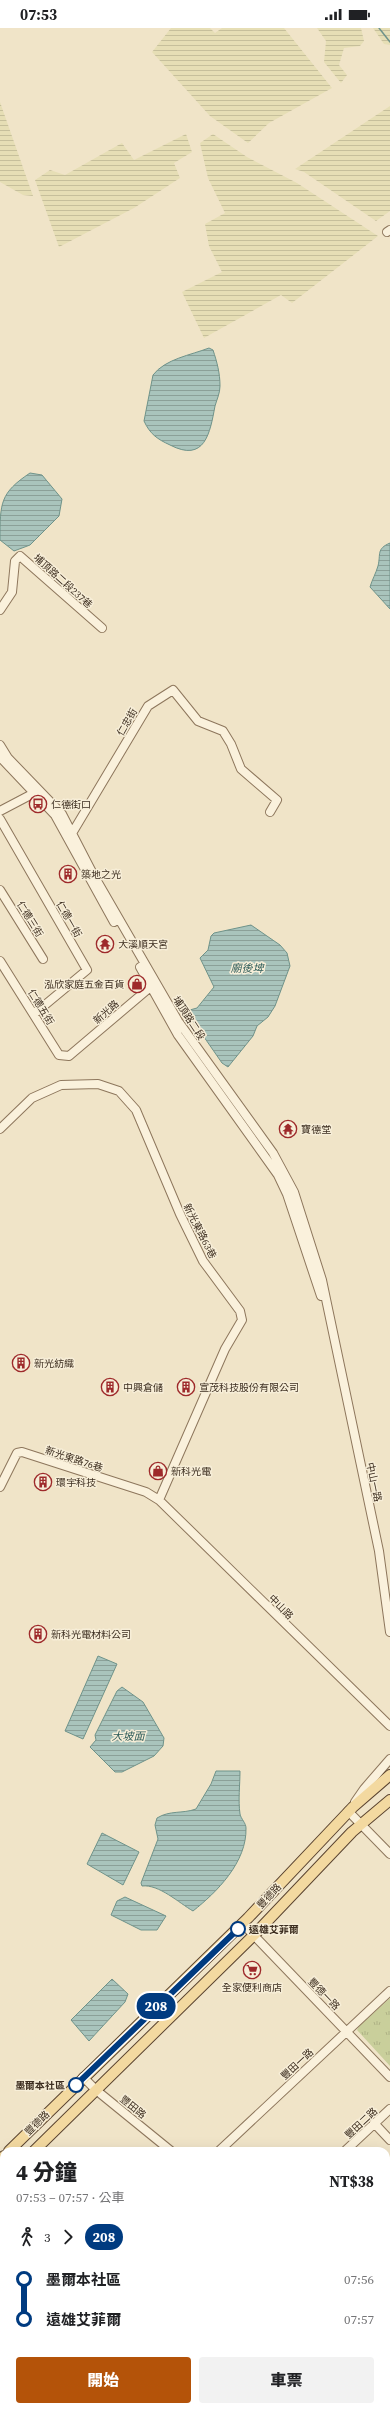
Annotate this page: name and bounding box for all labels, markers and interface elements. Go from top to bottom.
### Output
text: 07:53 [20,4,57,25]
street label: 埔頂路二段237巷 [31,551,95,611]
street label: 仁忠街 [114,706,140,738]
bus stop icon: 仁德街口 [28,794,48,814]
place label: 仁德街口 [51,798,91,811]
building icon: 築地之光 [58,864,78,884]
place label: 築地之光 [81,868,121,881]
street label: 仁德一街 [53,898,85,940]
street label: 仁德三街 [14,899,46,939]
temple icon: 大溪順天宮 [95,934,115,954]
place label: 大溪順天宮 [118,938,168,951]
water label: 廟後埤 [231,961,265,976]
shop icon: 泓欣家庭五金百貨 [127,974,147,994]
place label: 泓欣家庭五金百貨 [44,978,124,991]
street label: 仁德五街 [25,987,57,1027]
street label: 埔頂路二段 [170,993,208,1043]
street label: 新光路 [90,997,122,1027]
temple icon: 寶德堂 [278,1119,298,1139]
place label: 寶德堂 [301,1123,331,1136]
street label: 新光東路63巷 [181,1201,219,1261]
building icon: 新光紡織 [11,1353,31,1373]
place label: 新光紡織 [34,1357,74,1370]
building icon: 中興倉儲 [100,1377,120,1397]
building icon: 宣茂科技股份有限公司 [176,1377,196,1397]
place label: 中興倉儲 [123,1381,163,1394]
place label: 宣茂科技股份有限公司 [199,1381,299,1394]
street label: 新光東路76巷 [43,1444,105,1474]
shop icon: 新科光電 [148,1461,168,1481]
street label: 中山一路 [363,1461,385,1503]
place label: 新科光電 [171,1465,212,1478]
building icon: 環宇科技 [33,1472,53,1492]
place label: 環宇科技 [56,1476,96,1489]
street label: 中山路 [266,1592,296,1622]
building icon: 新科光電材料公司 [28,1624,48,1644]
place label: 新科光電材料公司 [51,1628,131,1641]
water label: 大坡面 [112,1729,146,1744]
street label: 豐德路 [254,1881,284,1911]
marker: 遠雄艾菲爾 [230,1921,246,1937]
place label: 遠雄艾菲爾 [249,1923,299,1936]
supermarket icon: 全家便利商店 [242,1960,262,1980]
street label: 豐德一路 [305,1975,343,2013]
place label: 全家便利商店 [222,1981,282,1994]
line badge: 208 [133,1993,179,2019]
text: 208 [145,1996,167,2016]
street label: 豐田一路 [278,2046,316,2082]
marker: 墨爾本社區 [68,2077,84,2093]
place label: 墨爾本社區 [15,2079,65,2092]
street label: 豐田路 [117,2093,149,2121]
street label: 豐田二路 [342,2105,380,2141]
street label: 豐德路 [22,2108,52,2138]
text: 4 分鐘 [16,2157,77,2187]
text: NT$38 [329,2171,374,2192]
text: 07:53 – 07:57 · 公車 [16,2189,124,2206]
icon: walk [16,2226,38,2248]
icon: forward [57,2226,79,2248]
text: 208 [93,2227,115,2247]
text: 3 [44,2229,51,2246]
text: 墨爾本社區 [46,2269,121,2290]
text: 07:56 [344,2271,374,2288]
text: 遠雄艾菲爾 [46,2309,121,2330]
text: 07:57 [344,2311,374,2328]
button: 開始 [16,2357,191,2403]
button: 車票 [199,2357,374,2403]

